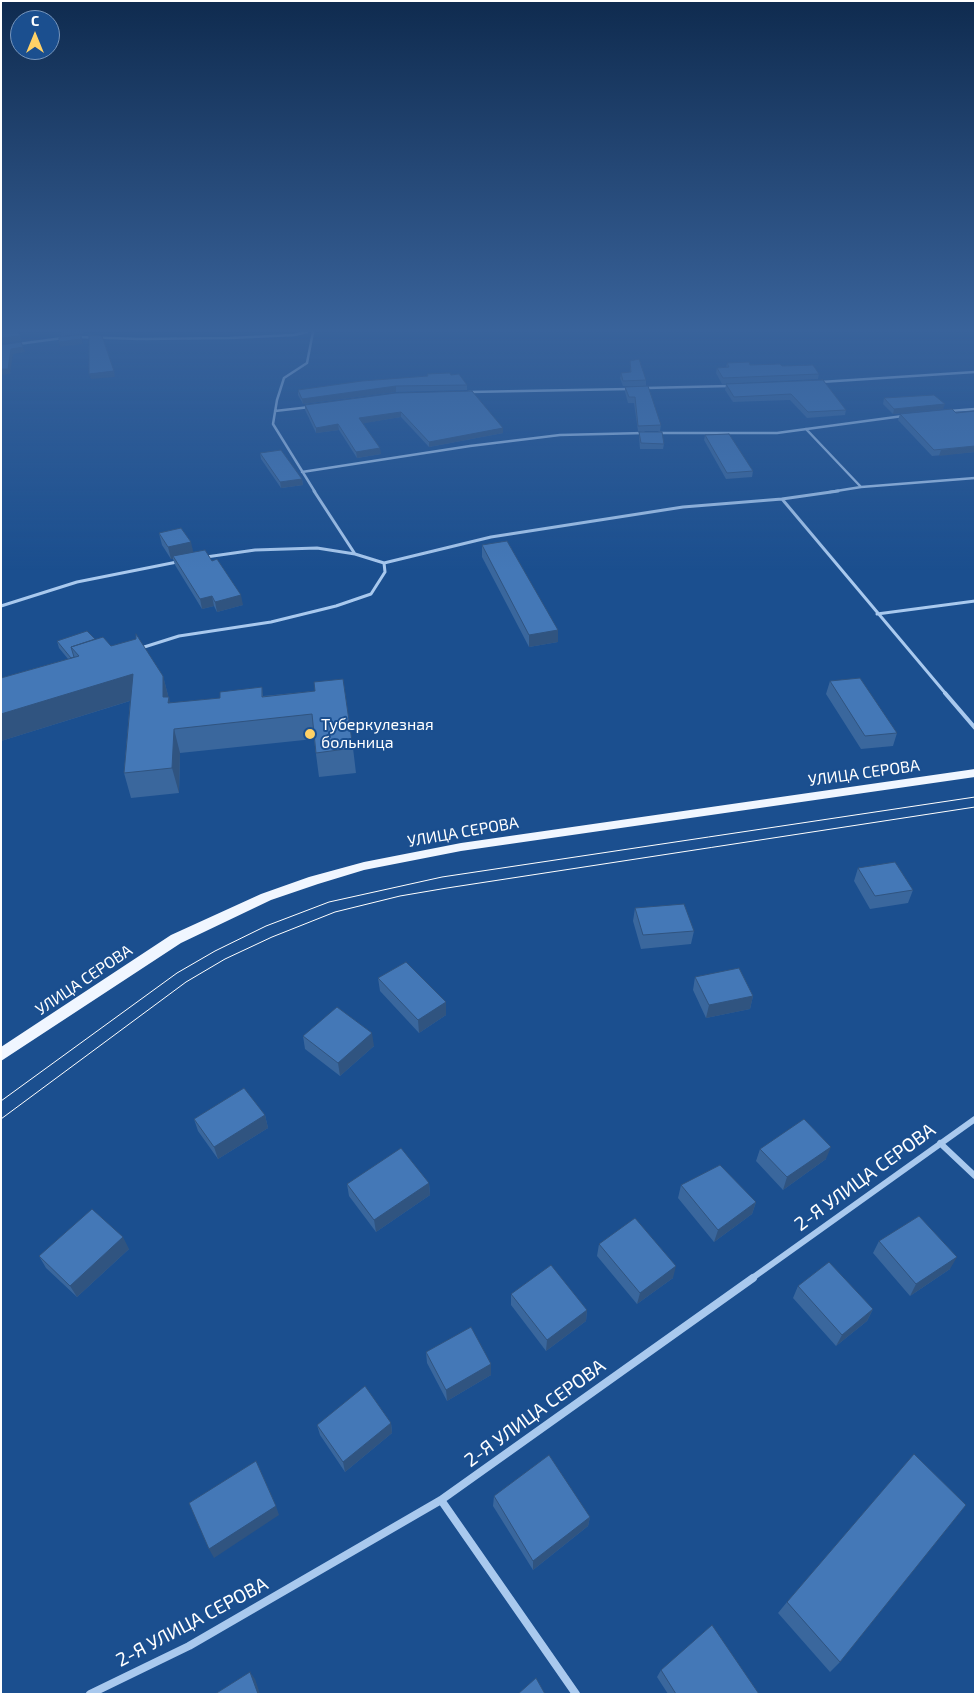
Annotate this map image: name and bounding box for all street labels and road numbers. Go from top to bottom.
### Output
street label: УЛИЦА СЕРОВА [807,756,921,790]
street label: УЛИЦА СЕРОВА [406,813,520,851]
street label: УЛИЦА СЕРОВА [32,941,136,1019]
street label: 2-Я УЛИЦА СЕРОВА [790,1118,940,1236]
street label: 2-Я УЛИЦА СЕРОВА [460,1354,610,1472]
street label: 2-Я УЛИЦА СЕРОВА [112,1572,272,1672]

